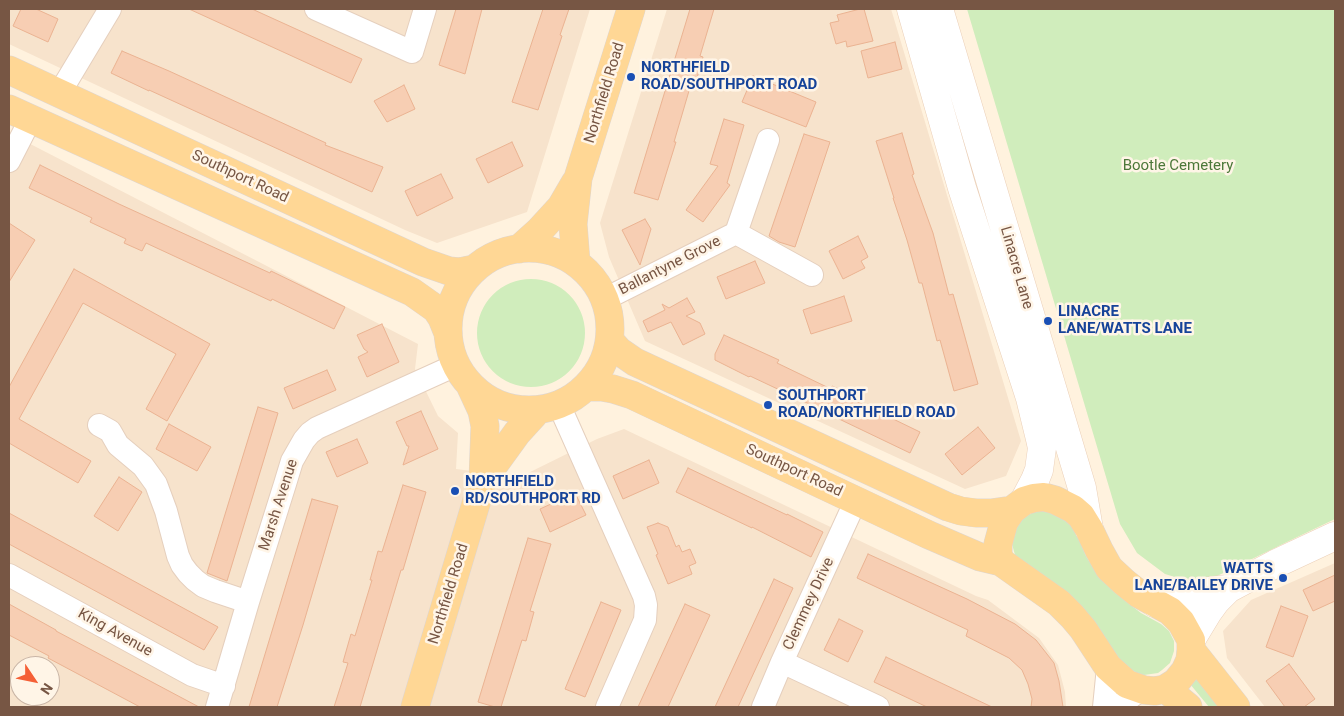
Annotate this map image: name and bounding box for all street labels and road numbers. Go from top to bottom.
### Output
street label: Northfield Road [581,40,629,146]
street label: Southport Road [189,147,291,207]
street label: Linacre Lane [996,225,1036,311]
street label: Ballantyne Grove [616,233,724,299]
street label: Southport Road [743,441,845,501]
street label: Marsh Avenue [256,457,302,553]
street label: Northfield Road [425,541,473,647]
street label: Clemmey Drive [780,555,838,653]
street label: King Avenue [75,605,155,661]

